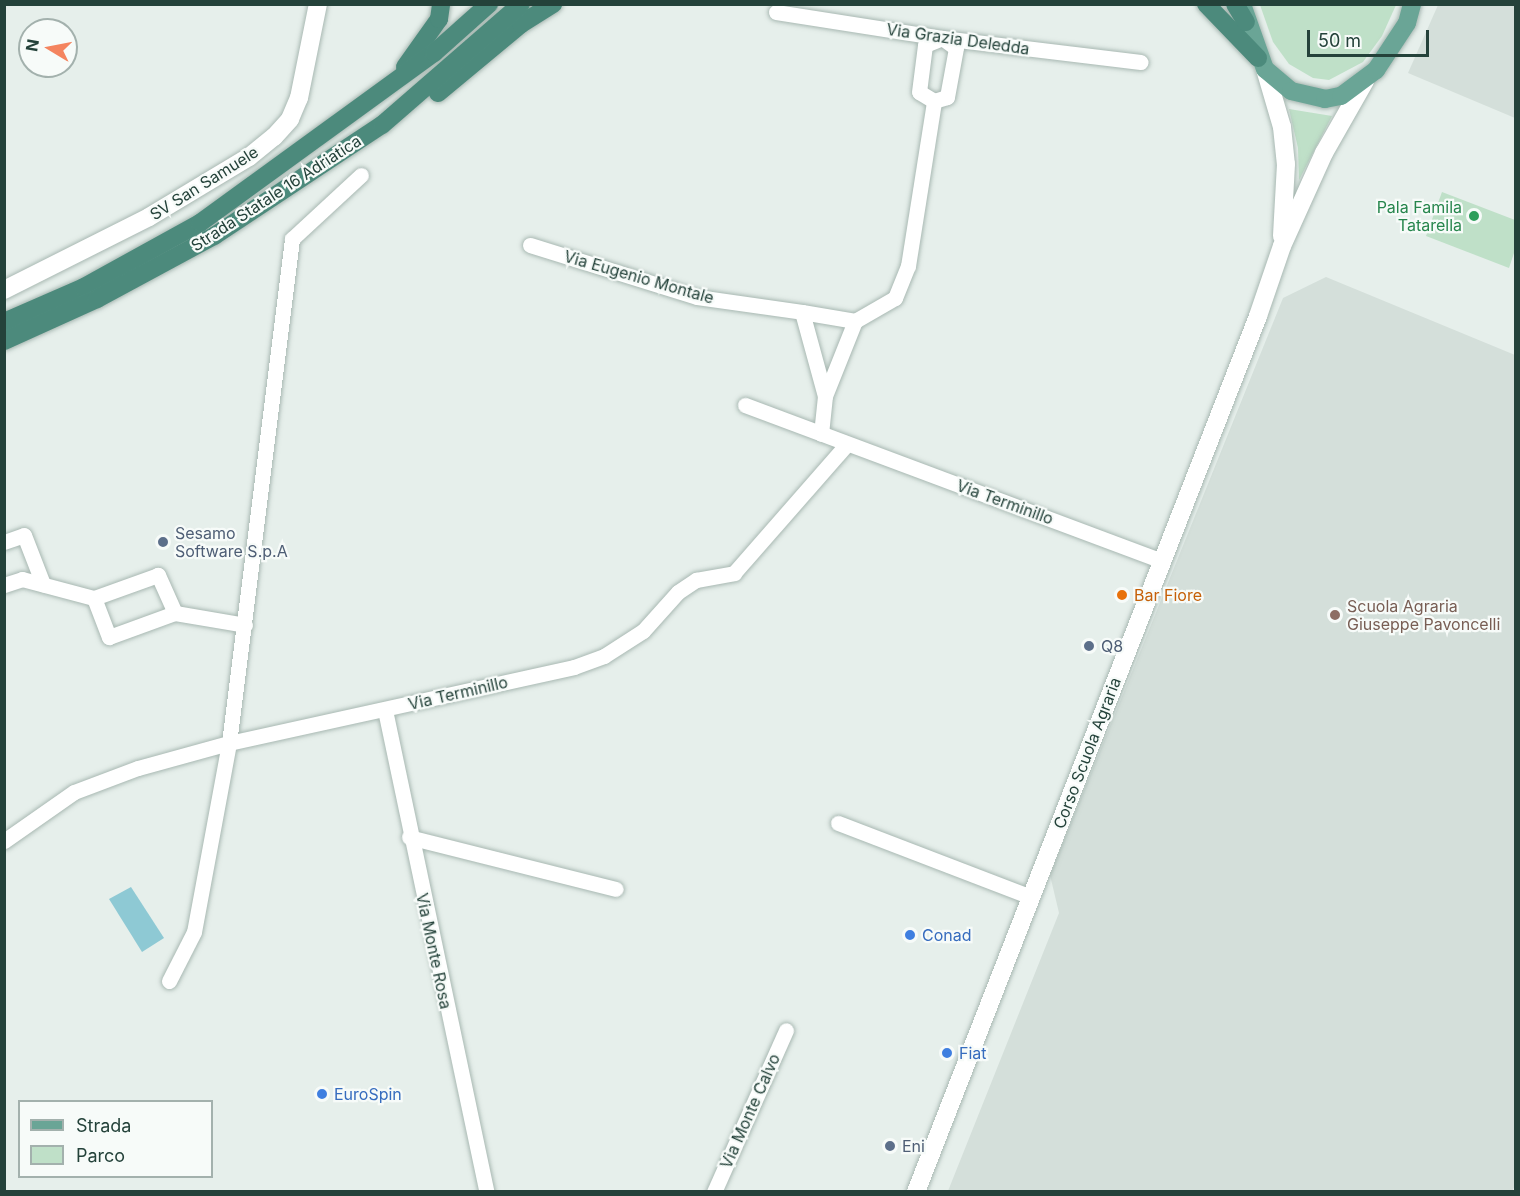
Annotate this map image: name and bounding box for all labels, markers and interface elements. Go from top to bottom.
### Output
north arrow [18,18,78,78]
scale bar [1310,18,1432,56]
street label: Via Grazia Deledda [885,19,1031,59]
text: 50 m [1318,30,1361,51]
text: N [21,37,43,53]
street label: Strada Statale 16 Adriatica [187,131,365,255]
street label: SV San Samuele [146,142,262,224]
place label: Pala Famila Tatarella [1377,197,1462,235]
marker: Pala Famila Tatarella [1467,209,1481,223]
street label: Via Eugenio Montale [562,246,716,308]
street label: Via Terminillo [954,476,1056,528]
place label: Sesamo Software S.p.A [175,523,288,561]
marker: Sesamo Software S.p.A [156,535,170,549]
place label: Bar Fiore [1134,585,1202,605]
marker: Bar Fiore [1115,588,1129,602]
place label: Scuola Agraria Giuseppe Pavoncelli [1347,596,1500,634]
marker: Scuola Agraria Giuseppe Pavoncelli [1328,608,1342,622]
place label: Q8 [1101,636,1123,656]
marker: Q8 [1082,639,1096,653]
street label: Via Terminillo [406,672,510,714]
street label: Corso Scuola Agraria [1049,675,1125,831]
street label: Via Monte Rosa [412,891,456,1011]
place label: Conad [922,925,972,945]
marker: Conad [903,928,917,942]
place label: Fiat [959,1043,987,1063]
marker: Fiat [940,1046,954,1060]
street label: Via Monte Calvo [716,1051,784,1171]
place label: EuroSpin [334,1084,402,1104]
marker: EuroSpin [315,1087,329,1101]
legend [18,1100,213,1178]
text: Strada [76,1115,131,1136]
place label: Eni [902,1136,925,1156]
marker: Eni [883,1139,897,1153]
text: Parco [76,1145,125,1166]

